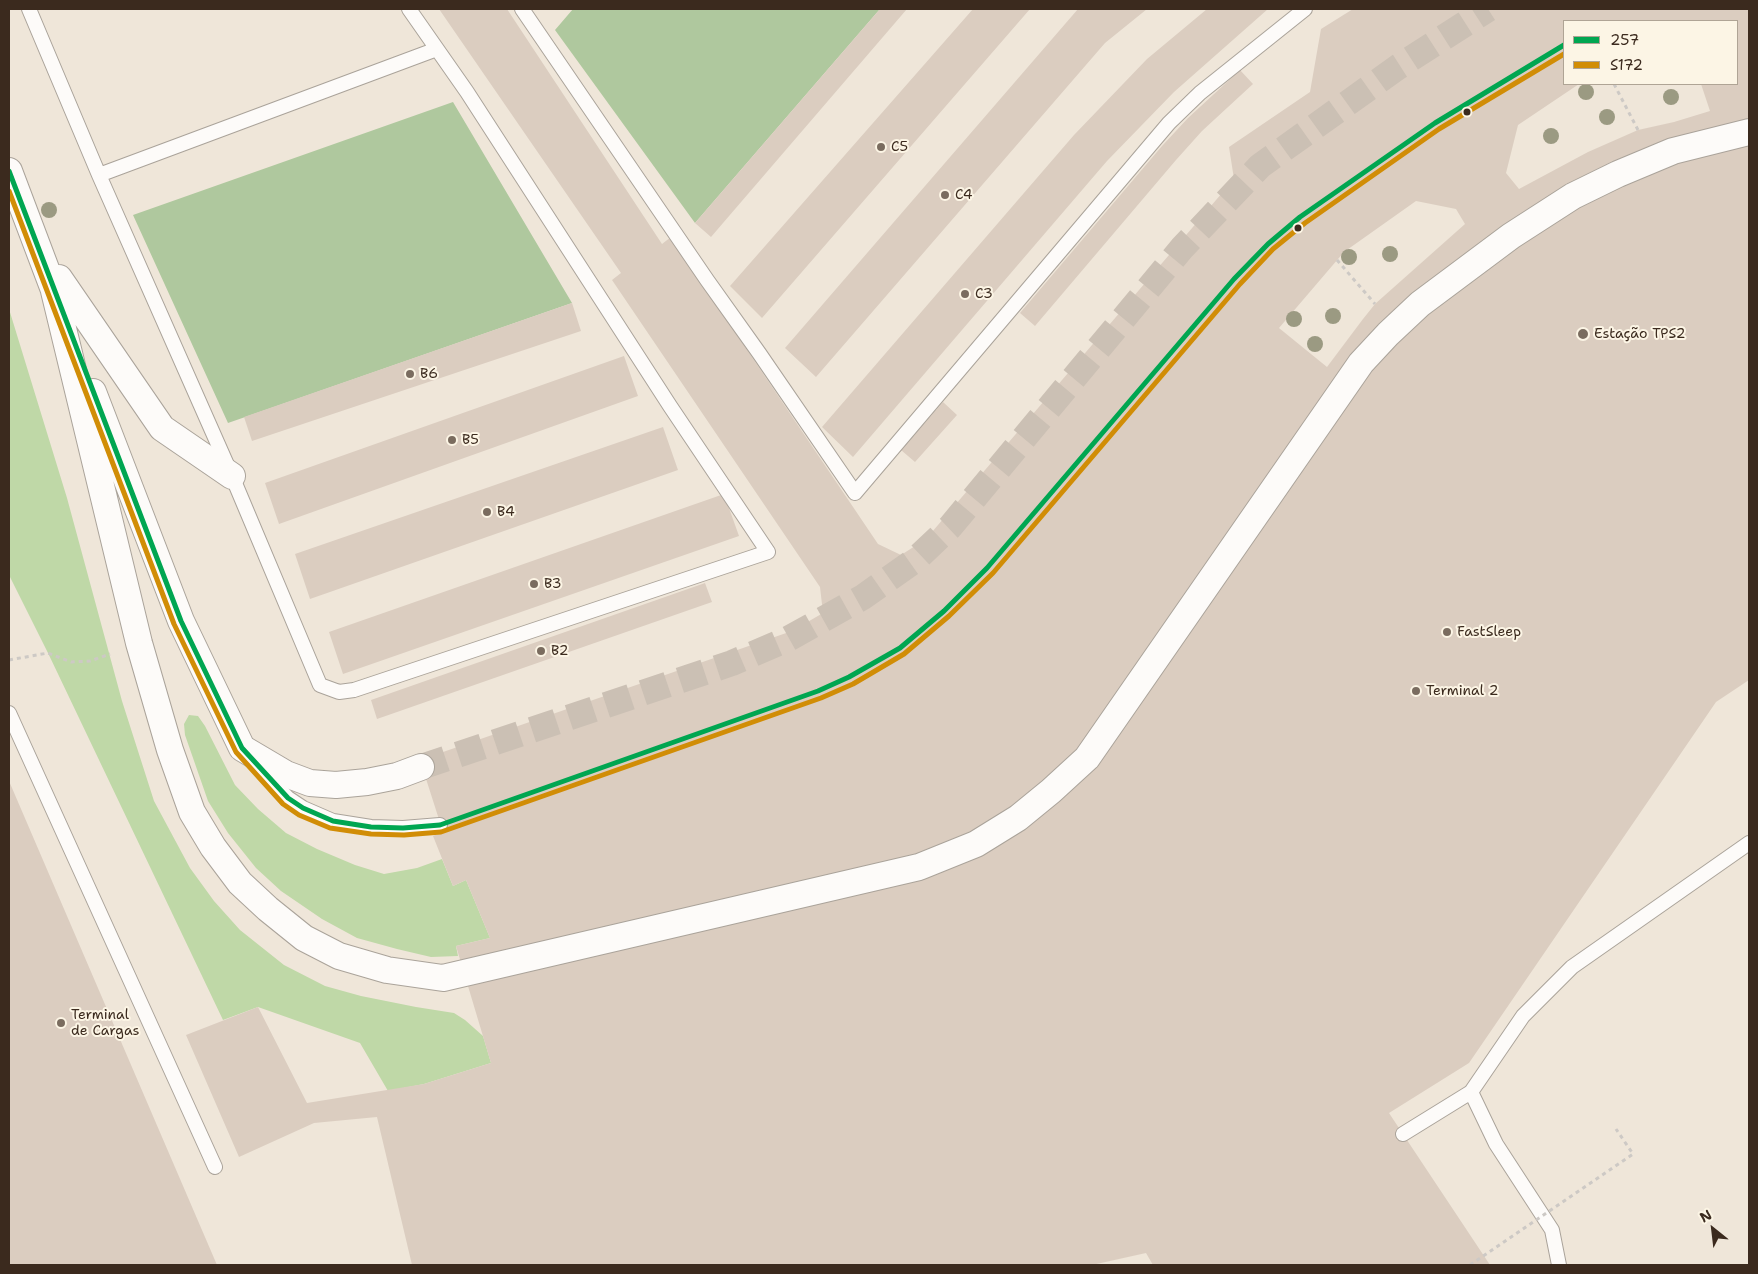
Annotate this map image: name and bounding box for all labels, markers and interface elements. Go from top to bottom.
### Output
legend [1563,20,1738,85]
text: 257 [1610,30,1639,50]
text: S172 [1610,55,1643,75]
unlabelled marker [1462,107,1472,117]
place label: C5 [891,139,908,155]
marker: C5 [875,141,887,153]
place label: C4 [955,187,973,203]
marker: C4 [939,189,951,201]
unlabelled marker [1293,223,1303,233]
place label: C3 [975,286,993,302]
marker: C3 [959,288,971,300]
place label: Estação TPS2 [1594,326,1685,342]
marker: Estação TPS2 [1576,327,1590,341]
place label: B6 [420,366,438,382]
marker: B6 [404,368,416,380]
place label: B5 [462,432,479,448]
marker: B5 [446,434,458,446]
place label: B4 [497,504,515,520]
marker: B4 [481,506,493,518]
place label: B3 [544,576,562,592]
marker: B3 [528,578,540,590]
place label: FastSleep [1457,624,1521,640]
marker: FastSleep [1441,626,1453,638]
place label: B2 [551,643,569,659]
marker: B2 [535,645,547,657]
place label: Terminal 2 [1426,683,1498,699]
marker: Terminal 2 [1410,685,1422,697]
place label: Terminal de Cargas [71,1007,140,1040]
marker: Terminal de Cargas [55,1017,67,1029]
north arrow [1688,1204,1738,1254]
text: N [1697,1205,1715,1226]

